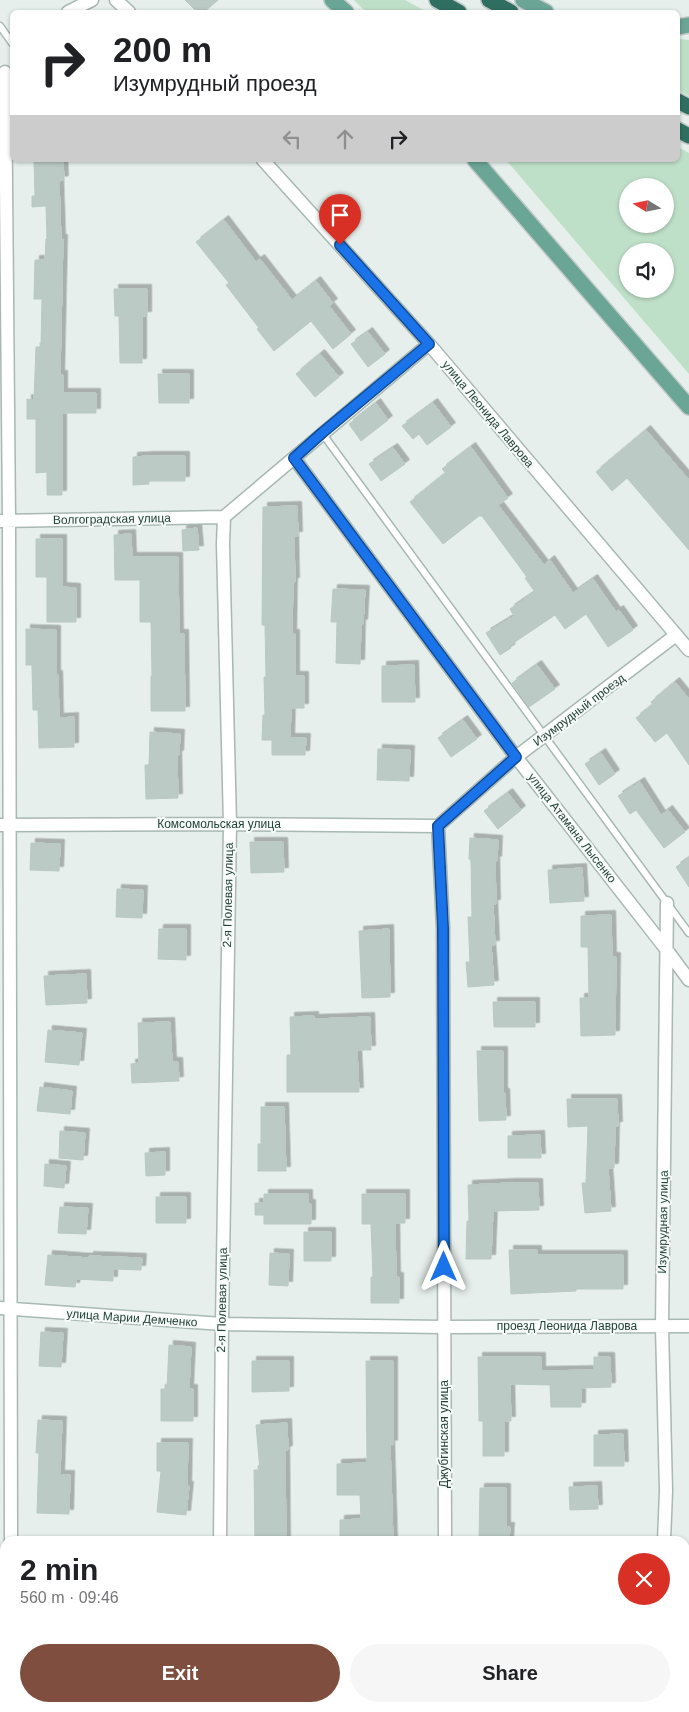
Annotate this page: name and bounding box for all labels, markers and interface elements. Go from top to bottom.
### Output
icon: right [30,30,95,95]
text: 200 m [113,30,212,69]
text: Изумрудный проезд [113,71,317,96]
icon: left [278,125,306,153]
icon: ahead [331,125,359,153]
icon: right [384,125,412,153]
north arrow [619,178,674,232]
map controls [619,178,674,298]
pin [319,194,361,245]
icon: arrive [326,201,354,229]
button: sound [619,243,674,298]
street label: улица Леонида Лаврова [439,358,537,470]
street label: Волгоградская улица [53,511,171,527]
street label: Изумрудный проезд [530,671,628,749]
street label: улица Атамана Лысенко [525,770,619,886]
street label: Комсомольская улица [157,817,281,831]
street label: 2-я Полевая улица [220,842,236,948]
street label: Изумрудная улица [655,1170,671,1274]
position arrow [417,1240,469,1292]
street label: 2-я Полевая улица [214,1247,230,1353]
street label: улица Марии Демченко [66,1306,198,1330]
street label: проезд Леонида Лаврова [497,1319,638,1333]
street label: Джубгинская улица [437,1380,451,1488]
text: 2 min [20,1553,98,1586]
button: close [618,1553,670,1605]
text: 560 m · 09:46 [20,1589,119,1606]
button: Exit [20,1644,340,1702]
button: Share [350,1644,670,1702]

